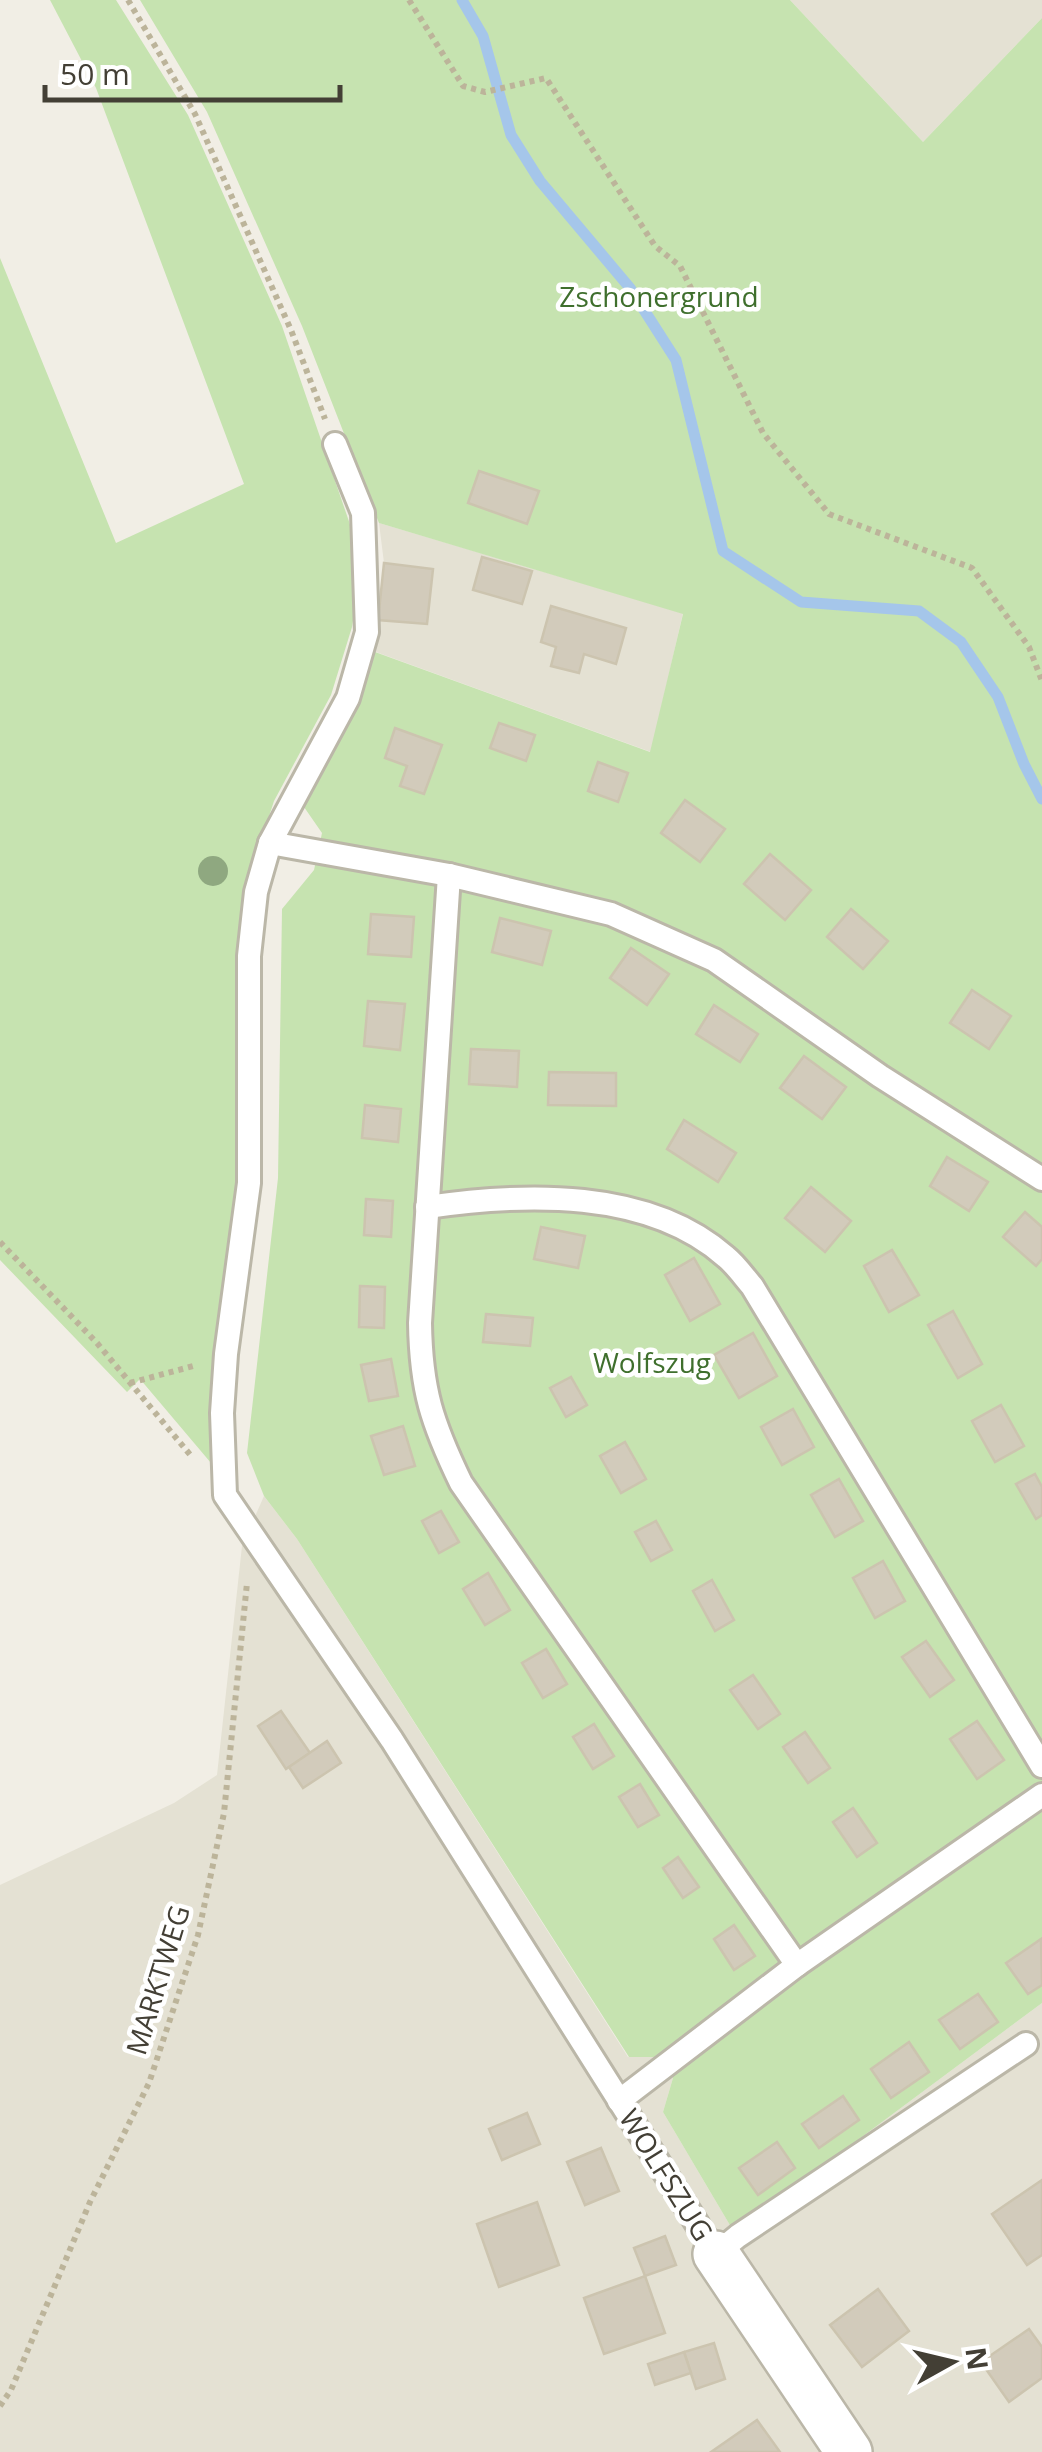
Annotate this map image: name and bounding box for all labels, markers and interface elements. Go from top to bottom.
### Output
scale bar [45,40,340,102]
text: 50 m [60,53,130,94]
park label: Zschonergrund [559,277,759,315]
park label: Wolfszug [593,1343,711,1381]
street label: MARKTWEG [116,1900,198,2059]
street label: WOLFSZUG [611,2101,722,2248]
north arrow [902,2312,1002,2412]
text: N [957,2344,998,2372]

